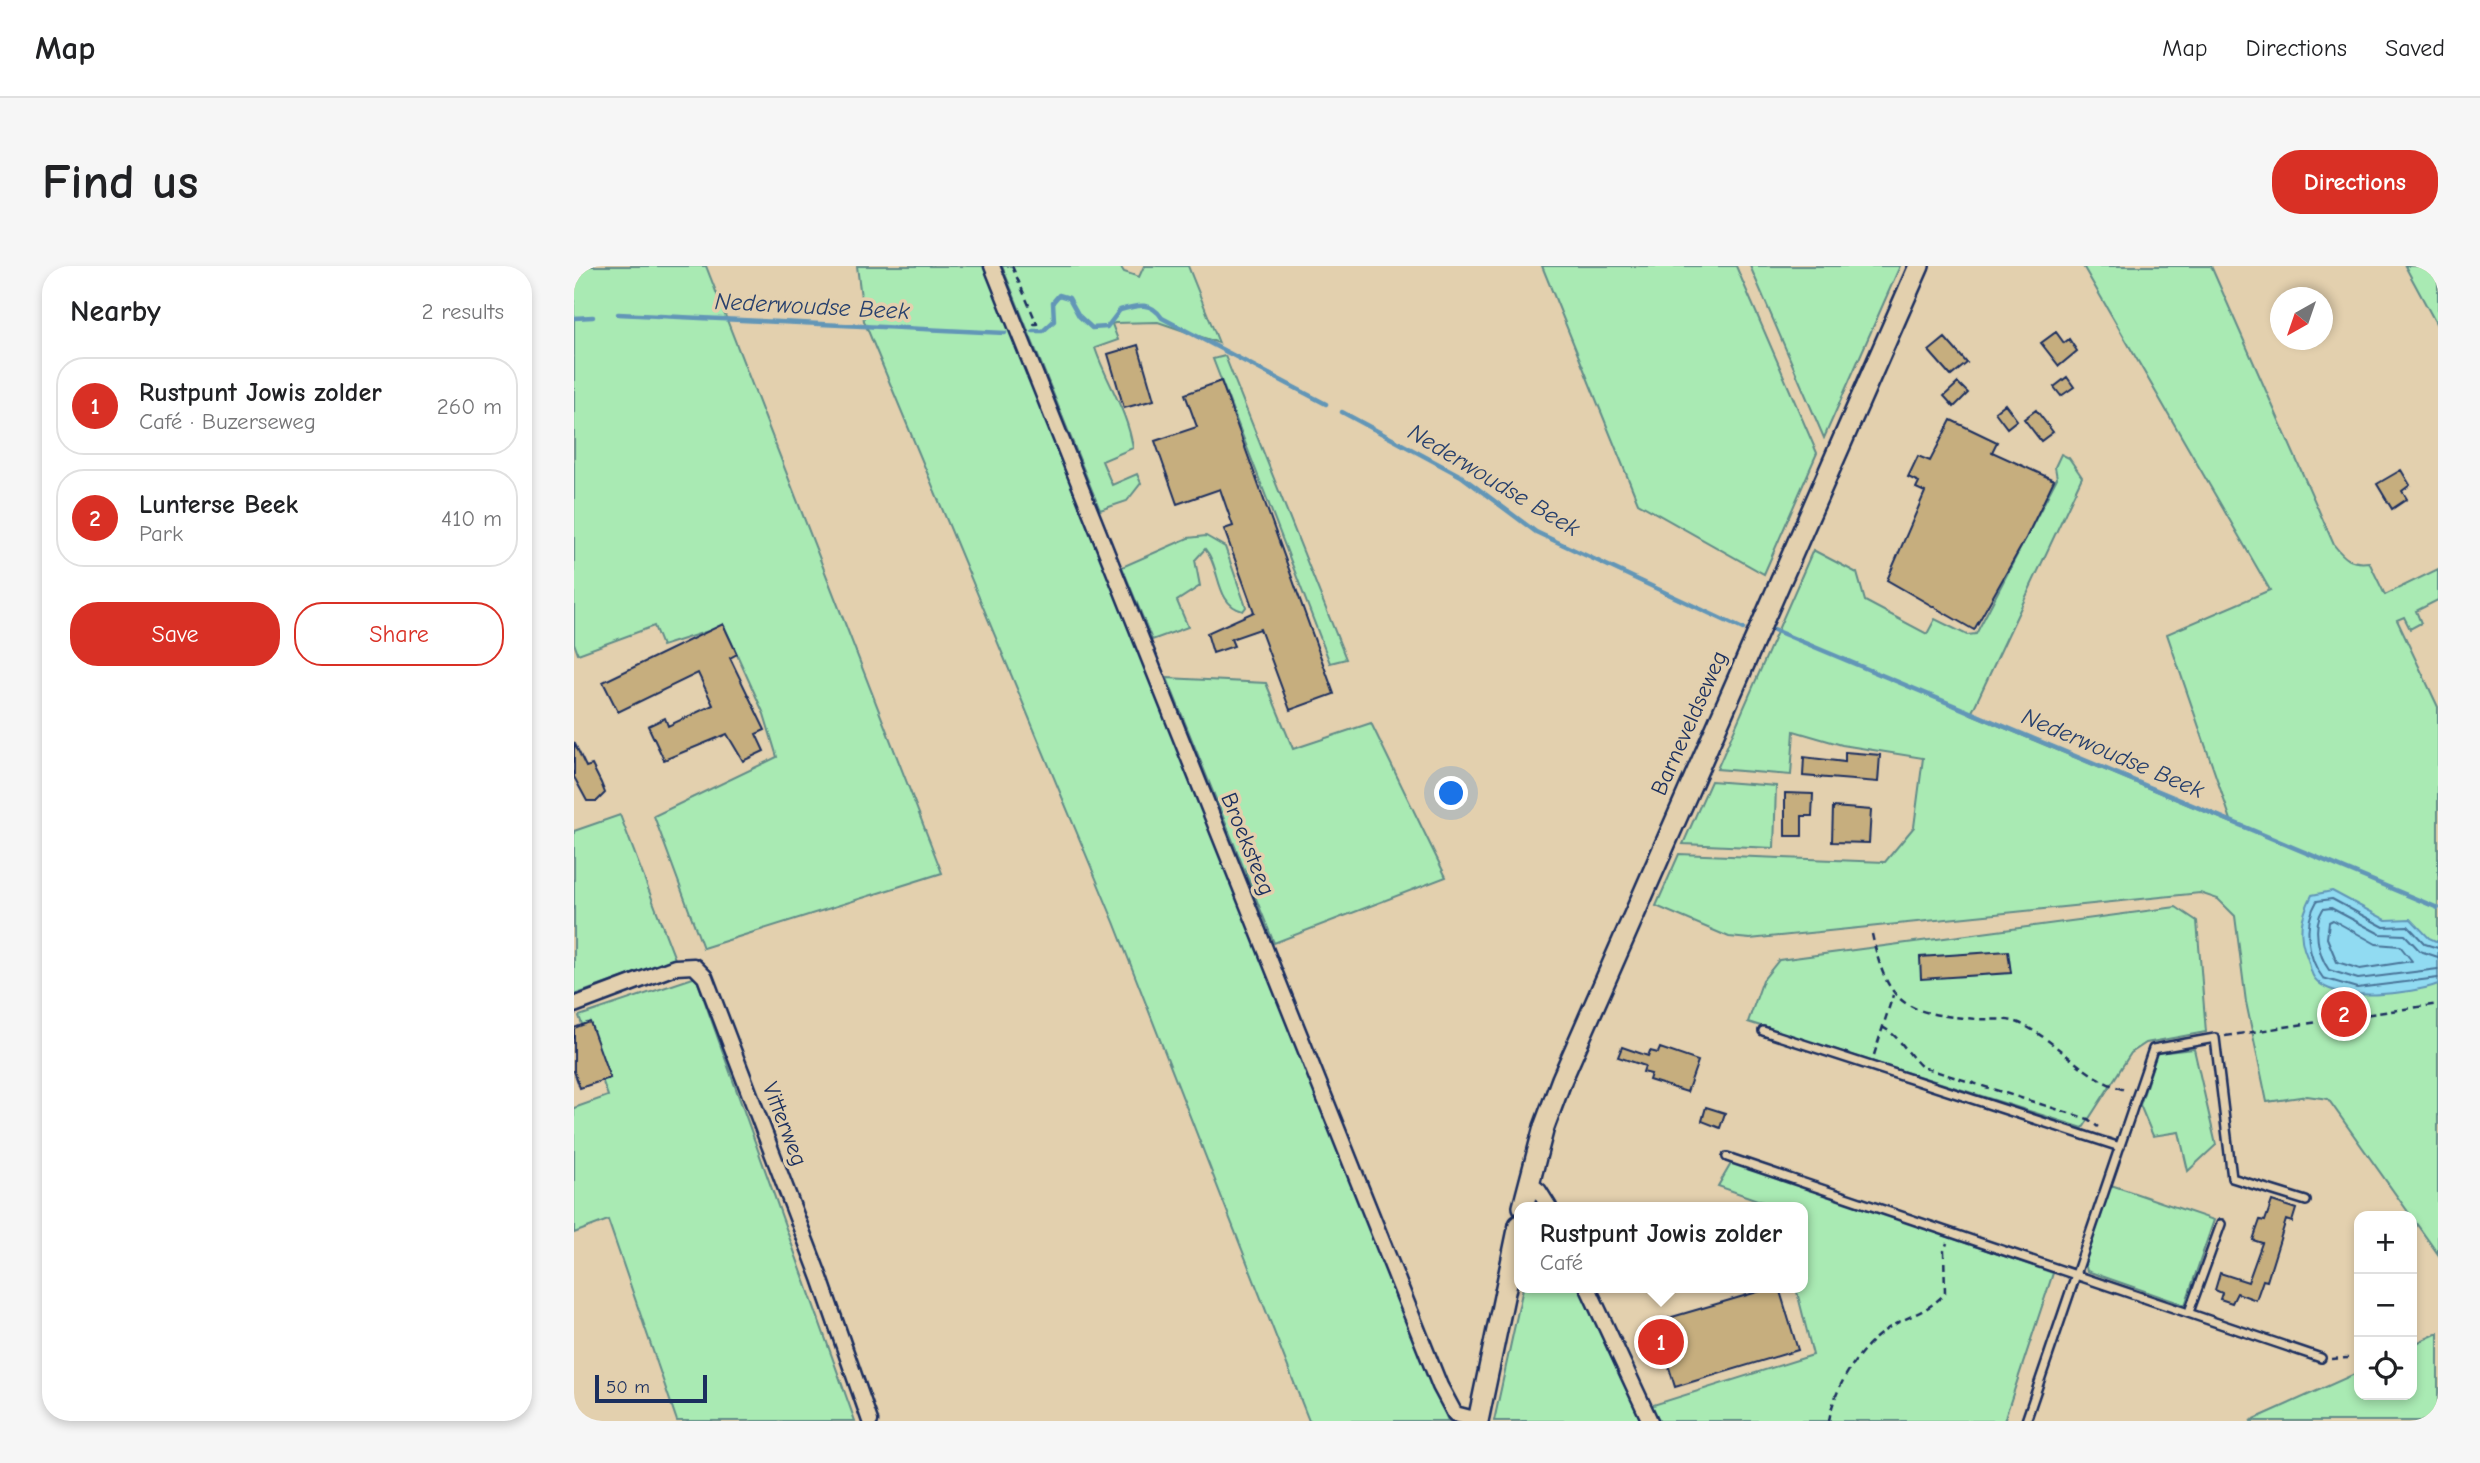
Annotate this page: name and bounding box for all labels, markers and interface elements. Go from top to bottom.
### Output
text: Map [35,29,96,67]
text: Map [2162,34,2208,62]
text: Directions [2246,34,2347,62]
text: Saved [2385,34,2445,62]
button: Directions [2272,150,2438,214]
text: Find us [42,154,198,210]
water label: Nederwoudse Beek [714,287,911,325]
north arrow [2270,287,2333,350]
text: Nearby [70,294,161,329]
text: 2 results [422,298,504,325]
text: Rustpunt Jowis zolder [139,378,382,408]
text: 1 [90,393,100,420]
text: 260 m [437,393,502,420]
text: Café · Buzerseweg [139,408,316,435]
water label: Nederwoudse Beek [1403,418,1585,542]
text: Lunterse Beek [139,490,298,520]
text: 2 [89,505,101,532]
text: 410 m [441,505,502,532]
text: Park [139,520,183,547]
button: Save [70,602,280,666]
button: Share [294,602,504,666]
street label: Barneveldseweg [1645,646,1733,800]
water label: Nederwoudse Beek [2018,702,2209,804]
your location [1434,776,1468,810]
street label: Broeksteeg [1215,789,1281,899]
pin: 2 [2321,988,2367,1040]
street label: Vitterweg [757,1078,813,1170]
popup [1514,1202,1808,1293]
map controls [2354,1211,2417,1400]
button: + [2354,1211,2417,1274]
text: Rustpunt Jowis zolder [1540,1219,1782,1249]
text: Café [1540,1249,1583,1276]
button: − [2354,1274,2417,1337]
pin: 1 [1638,1316,1684,1368]
button: locate [2354,1337,2417,1400]
scale bar [595,1372,707,1404]
text: 50 m [606,1376,650,1398]

